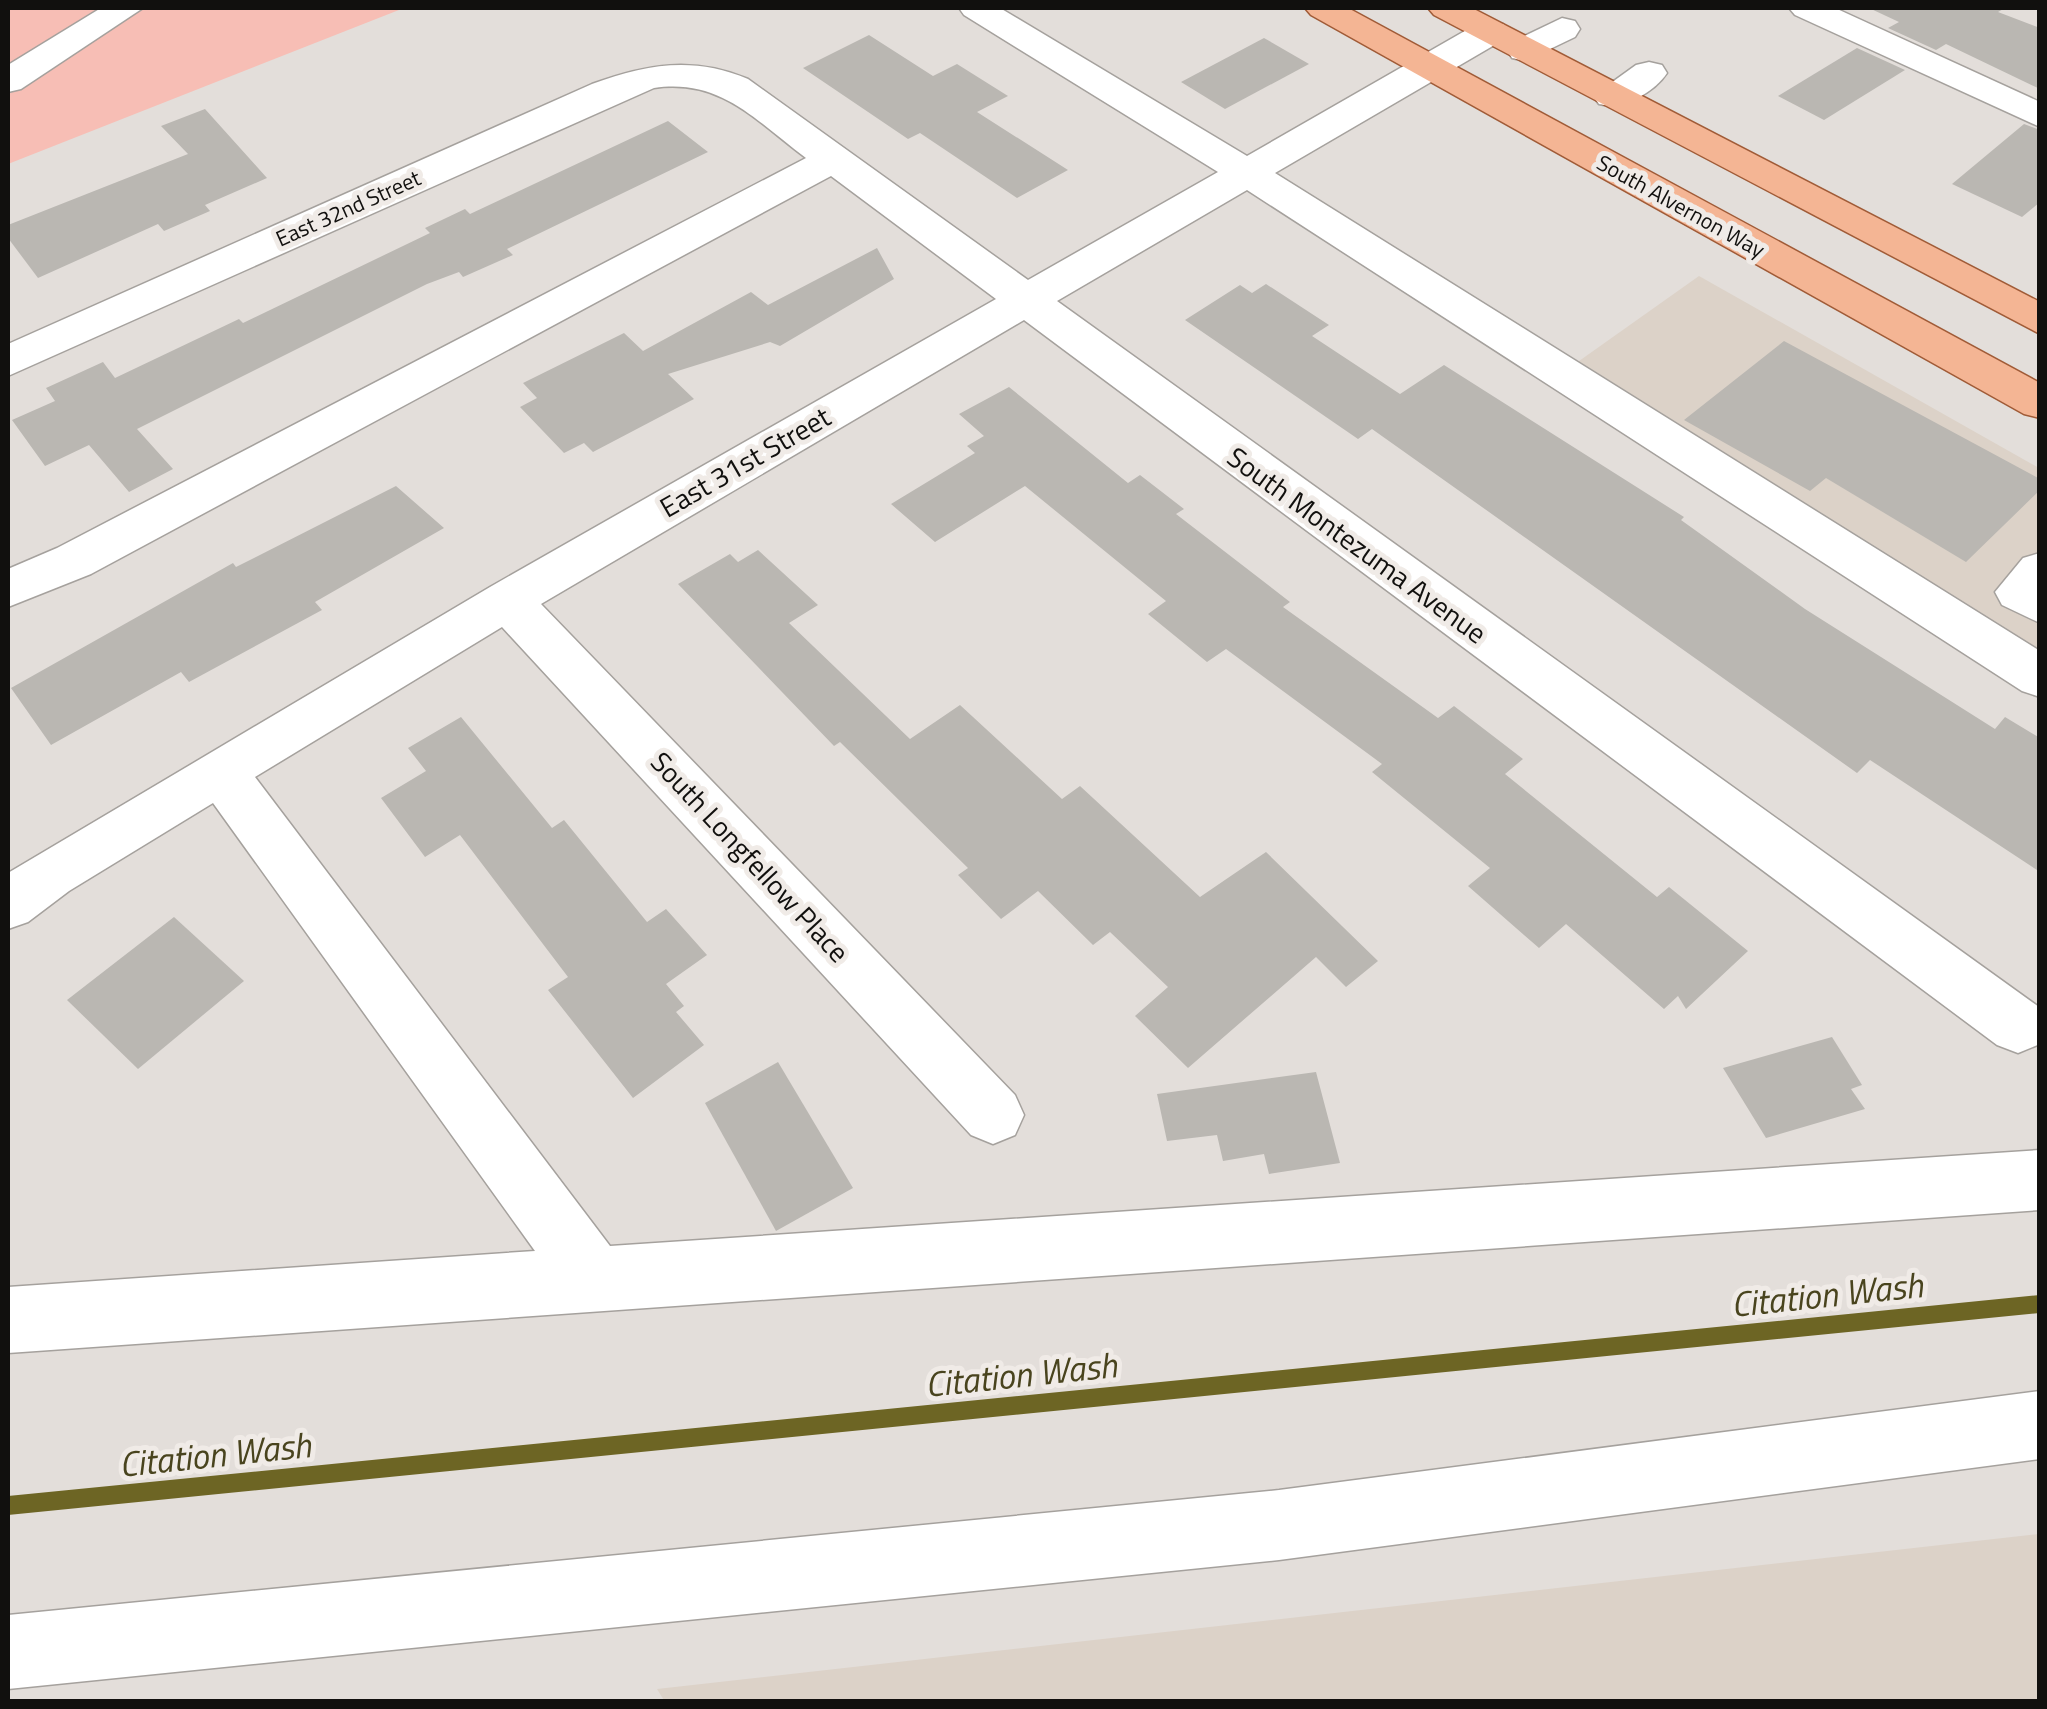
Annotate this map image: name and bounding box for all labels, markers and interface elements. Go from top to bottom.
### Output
street label: South Alvernon Way [1591,146,1772,267]
street label: East 32nd Street [270,161,426,255]
street label: East 31st Street [651,395,838,528]
street label: South Montezuma Avenue [1219,436,1496,654]
street label: South Longfellow Place [641,741,860,972]
water label: Citation Wash [1728,1257,1927,1331]
water label: Citation Wash [922,1337,1121,1411]
water label: Citation Wash [116,1417,315,1491]

